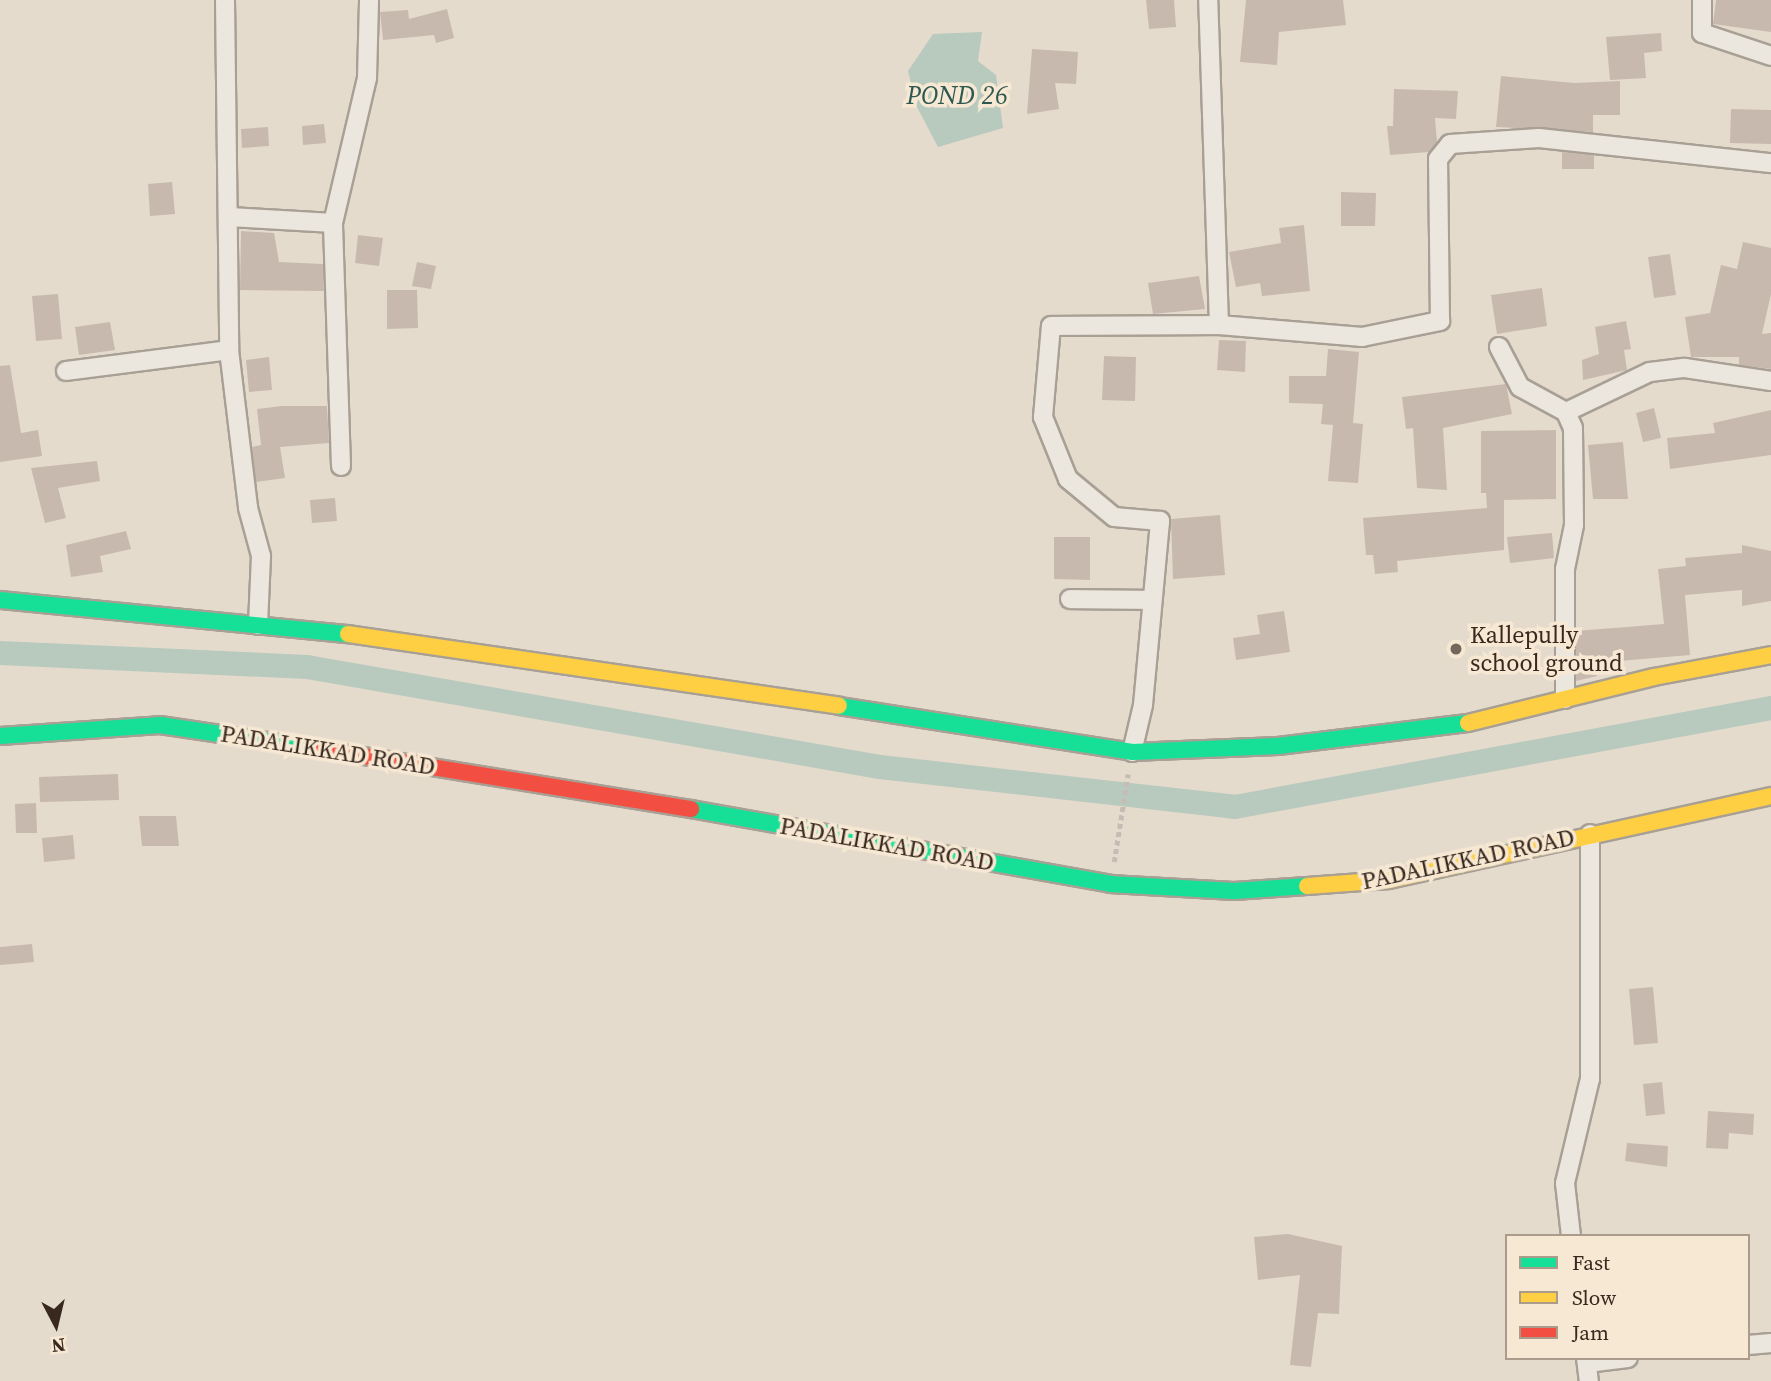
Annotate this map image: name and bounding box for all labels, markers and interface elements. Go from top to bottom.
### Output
water label: POND 26 [906,80,1008,112]
place label: Kallepully school ground [1470,621,1623,677]
marker: Kallepully school ground [1448,641,1464,657]
street label: PADALIKKAD ROAD [219,719,437,781]
street label: PADALIKKAD ROAD [778,811,996,877]
street label: PADALIKKAD ROAD [1359,822,1577,896]
legend [1505,1234,1750,1360]
text: Fast [1572,1248,1610,1277]
text: Slow [1572,1283,1616,1312]
north arrow [21,1290,91,1360]
text: Jam [1572,1318,1609,1347]
text: N [50,1332,67,1360]

